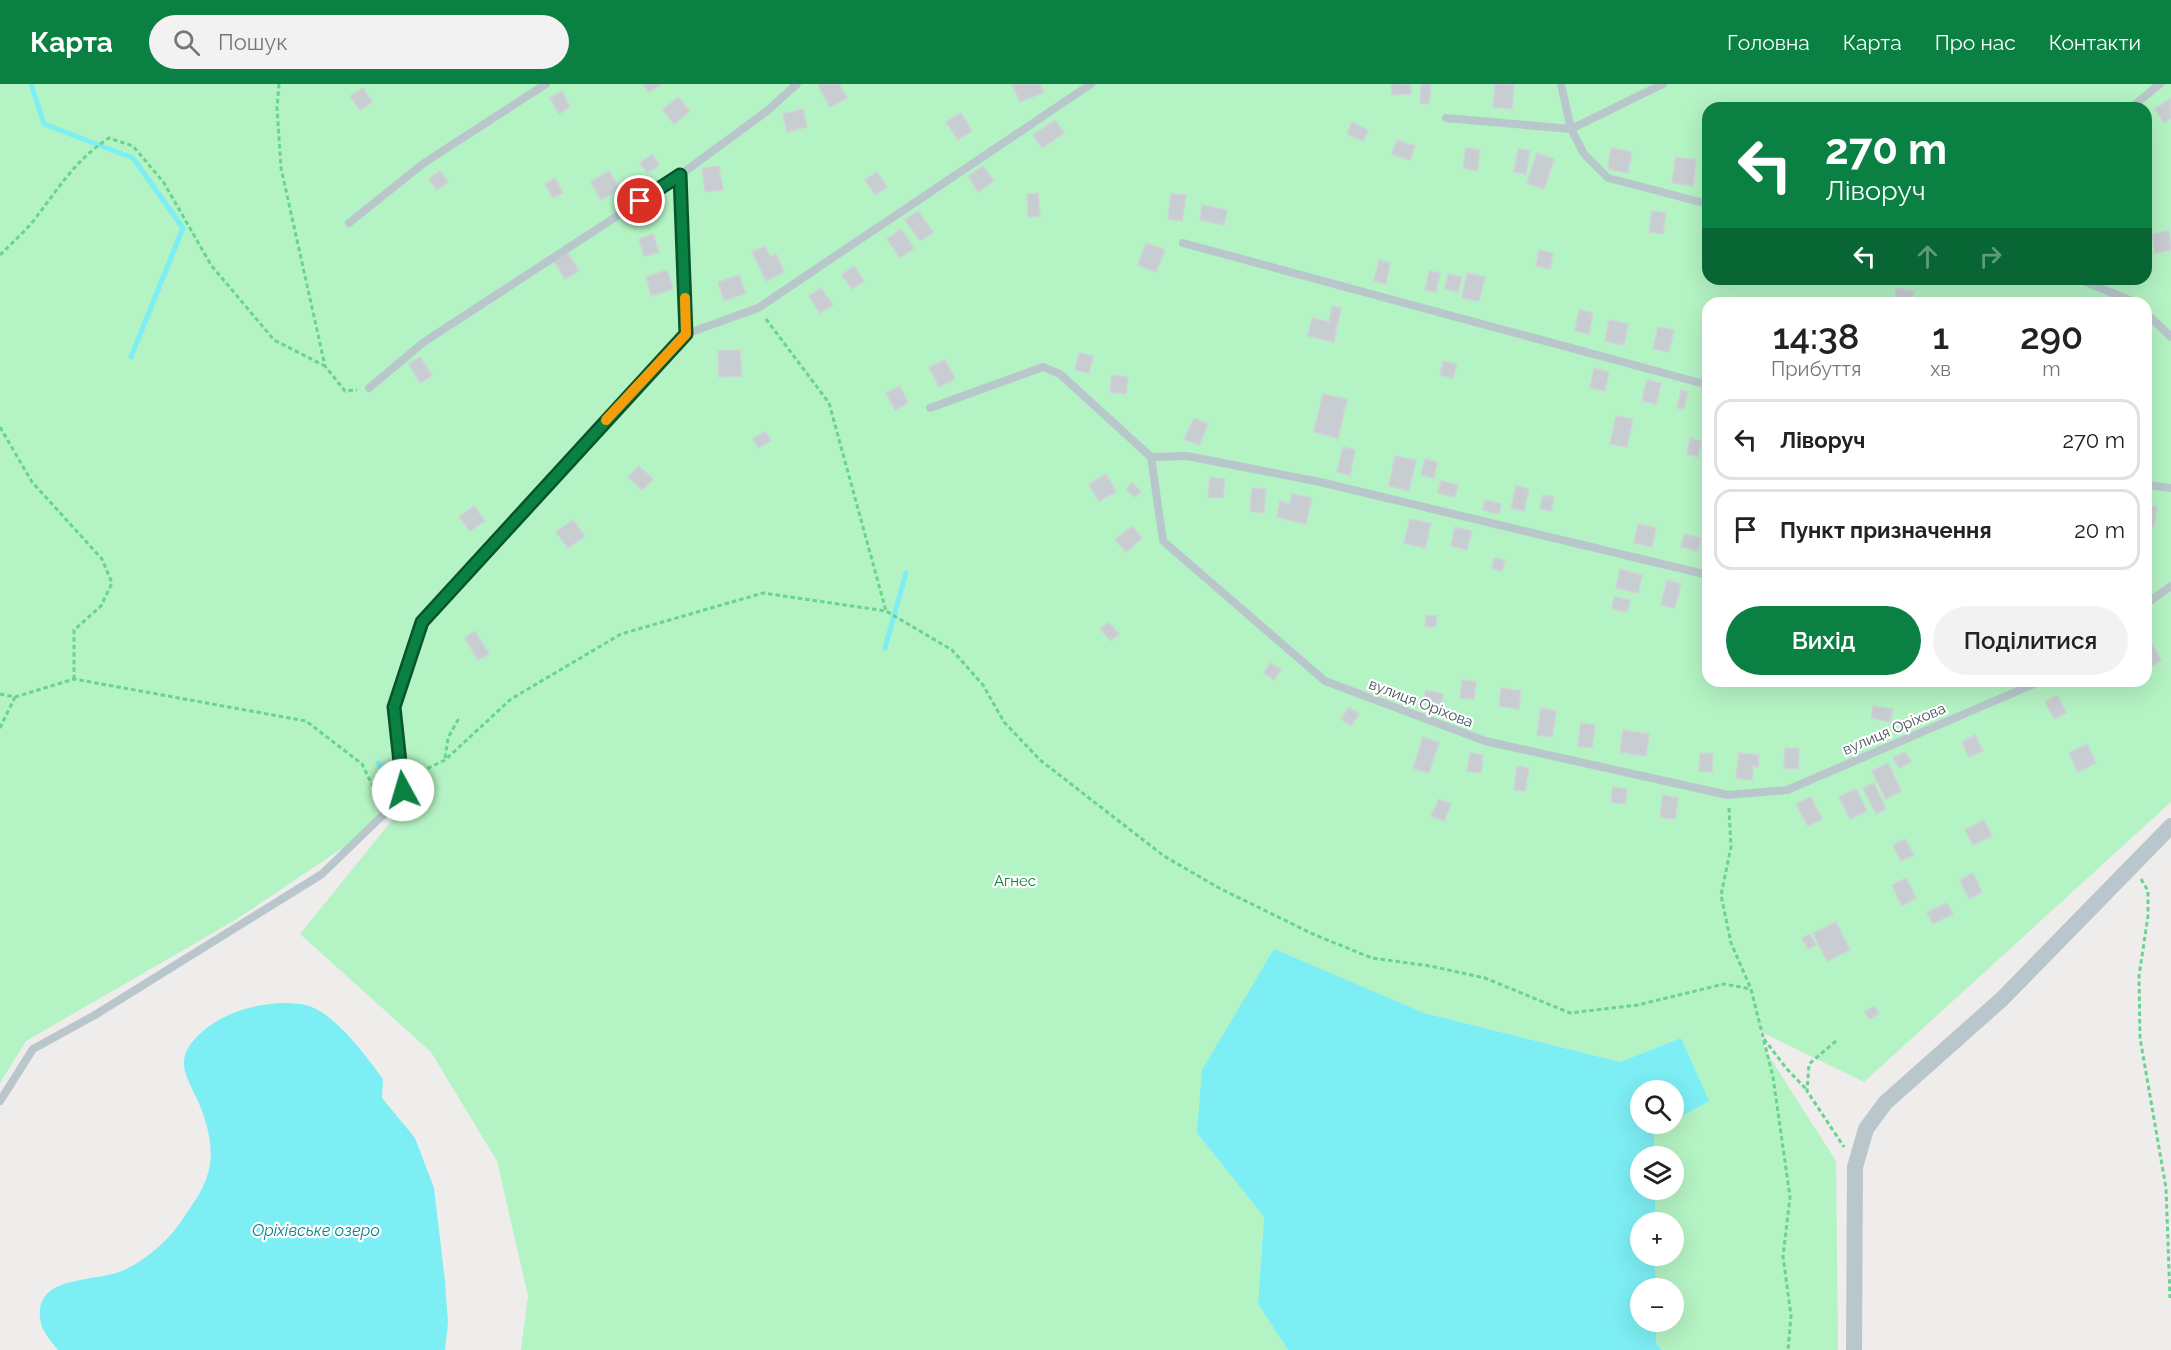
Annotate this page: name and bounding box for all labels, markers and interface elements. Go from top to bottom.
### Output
search box [149,15,569,69]
text: Карта [30,26,113,59]
icon: search [170,26,203,59]
text: Пошук [218,29,288,55]
text: Головна [1727,30,1810,55]
text: Карта [1843,30,1902,55]
text: Про нас [1935,30,2016,55]
text: Контакти [2049,30,2141,55]
text: 270 m [1825,125,1947,174]
icon: left [1726,126,1804,204]
pin [614,175,665,226]
text: Ліворуч [1825,175,1926,206]
icon: arrive [623,184,656,217]
icon: left [1848,240,1881,273]
icon: ahead [1911,240,1944,273]
icon: right [1974,240,2007,273]
text: 14:38 [1773,315,1859,357]
text: 1 [1932,315,1949,357]
text: 290 [2020,315,2083,357]
text: Прибуття [1771,357,1861,381]
text: хв [1930,357,1951,381]
text: m [2042,357,2061,381]
icon: left [1729,423,1762,456]
text: Ліворуч [1780,427,1865,453]
text: 270 m [2063,427,2125,453]
icon: arrive [1729,513,1762,546]
text: Пункт призначення [1780,517,1992,543]
text: 20 m [2074,517,2125,543]
button: Вихід [1726,606,1921,675]
button: Поділитися [1933,606,2128,675]
street label: вулиця Оріхова [1366,675,1476,731]
street label: вулиця Оріхова [1840,699,1948,759]
position arrow [371,758,435,822]
park label: Агнес [994,872,1036,890]
map controls [1630,1080,1684,1332]
button: search [1630,1080,1684,1134]
button: layers [1630,1146,1684,1200]
button: + [1630,1212,1684,1266]
water label: Оріхівське озеро [252,1221,380,1240]
button: − [1630,1278,1684,1332]

